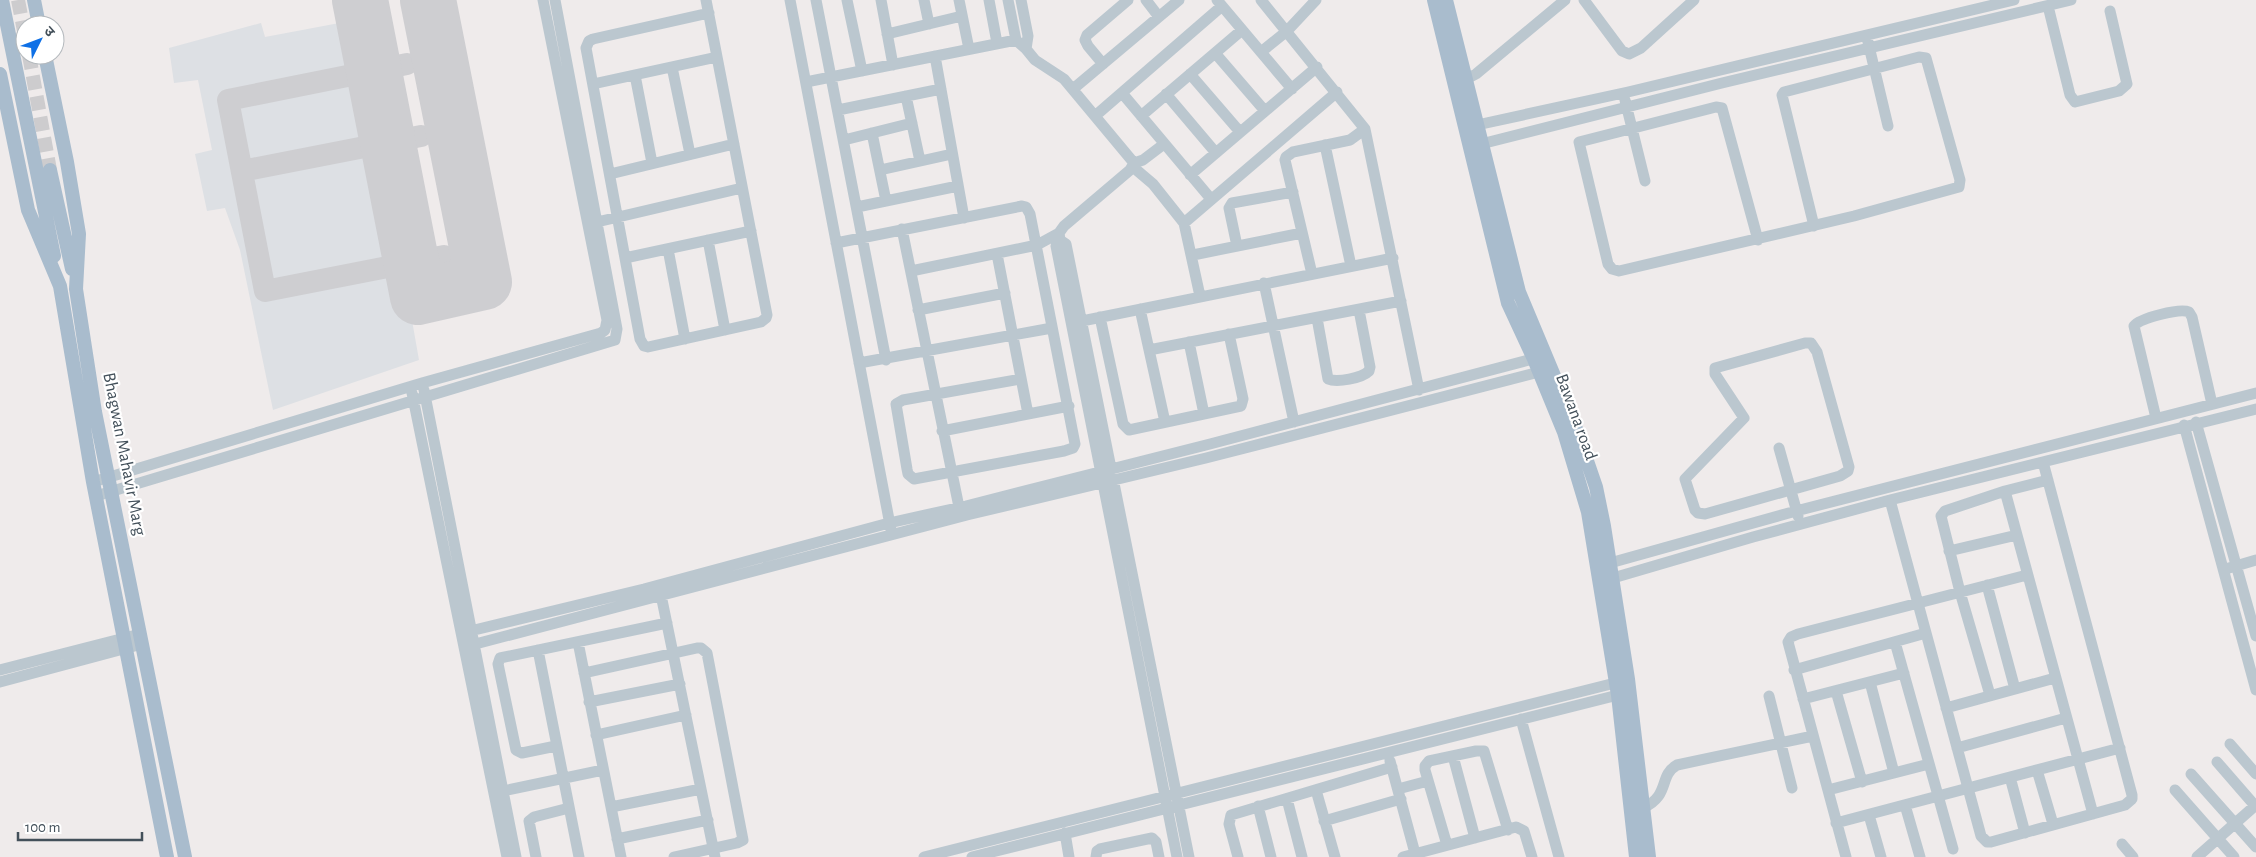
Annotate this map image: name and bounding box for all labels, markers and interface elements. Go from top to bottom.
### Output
north arrow [15,15,65,65]
text: उ [41,24,57,40]
street label: Bhagwan Mahavir Marg [99,371,149,537]
street label: Bawana road [1552,371,1600,463]
scale bar [18,810,141,842]
text: 100 m [25,820,60,835]

